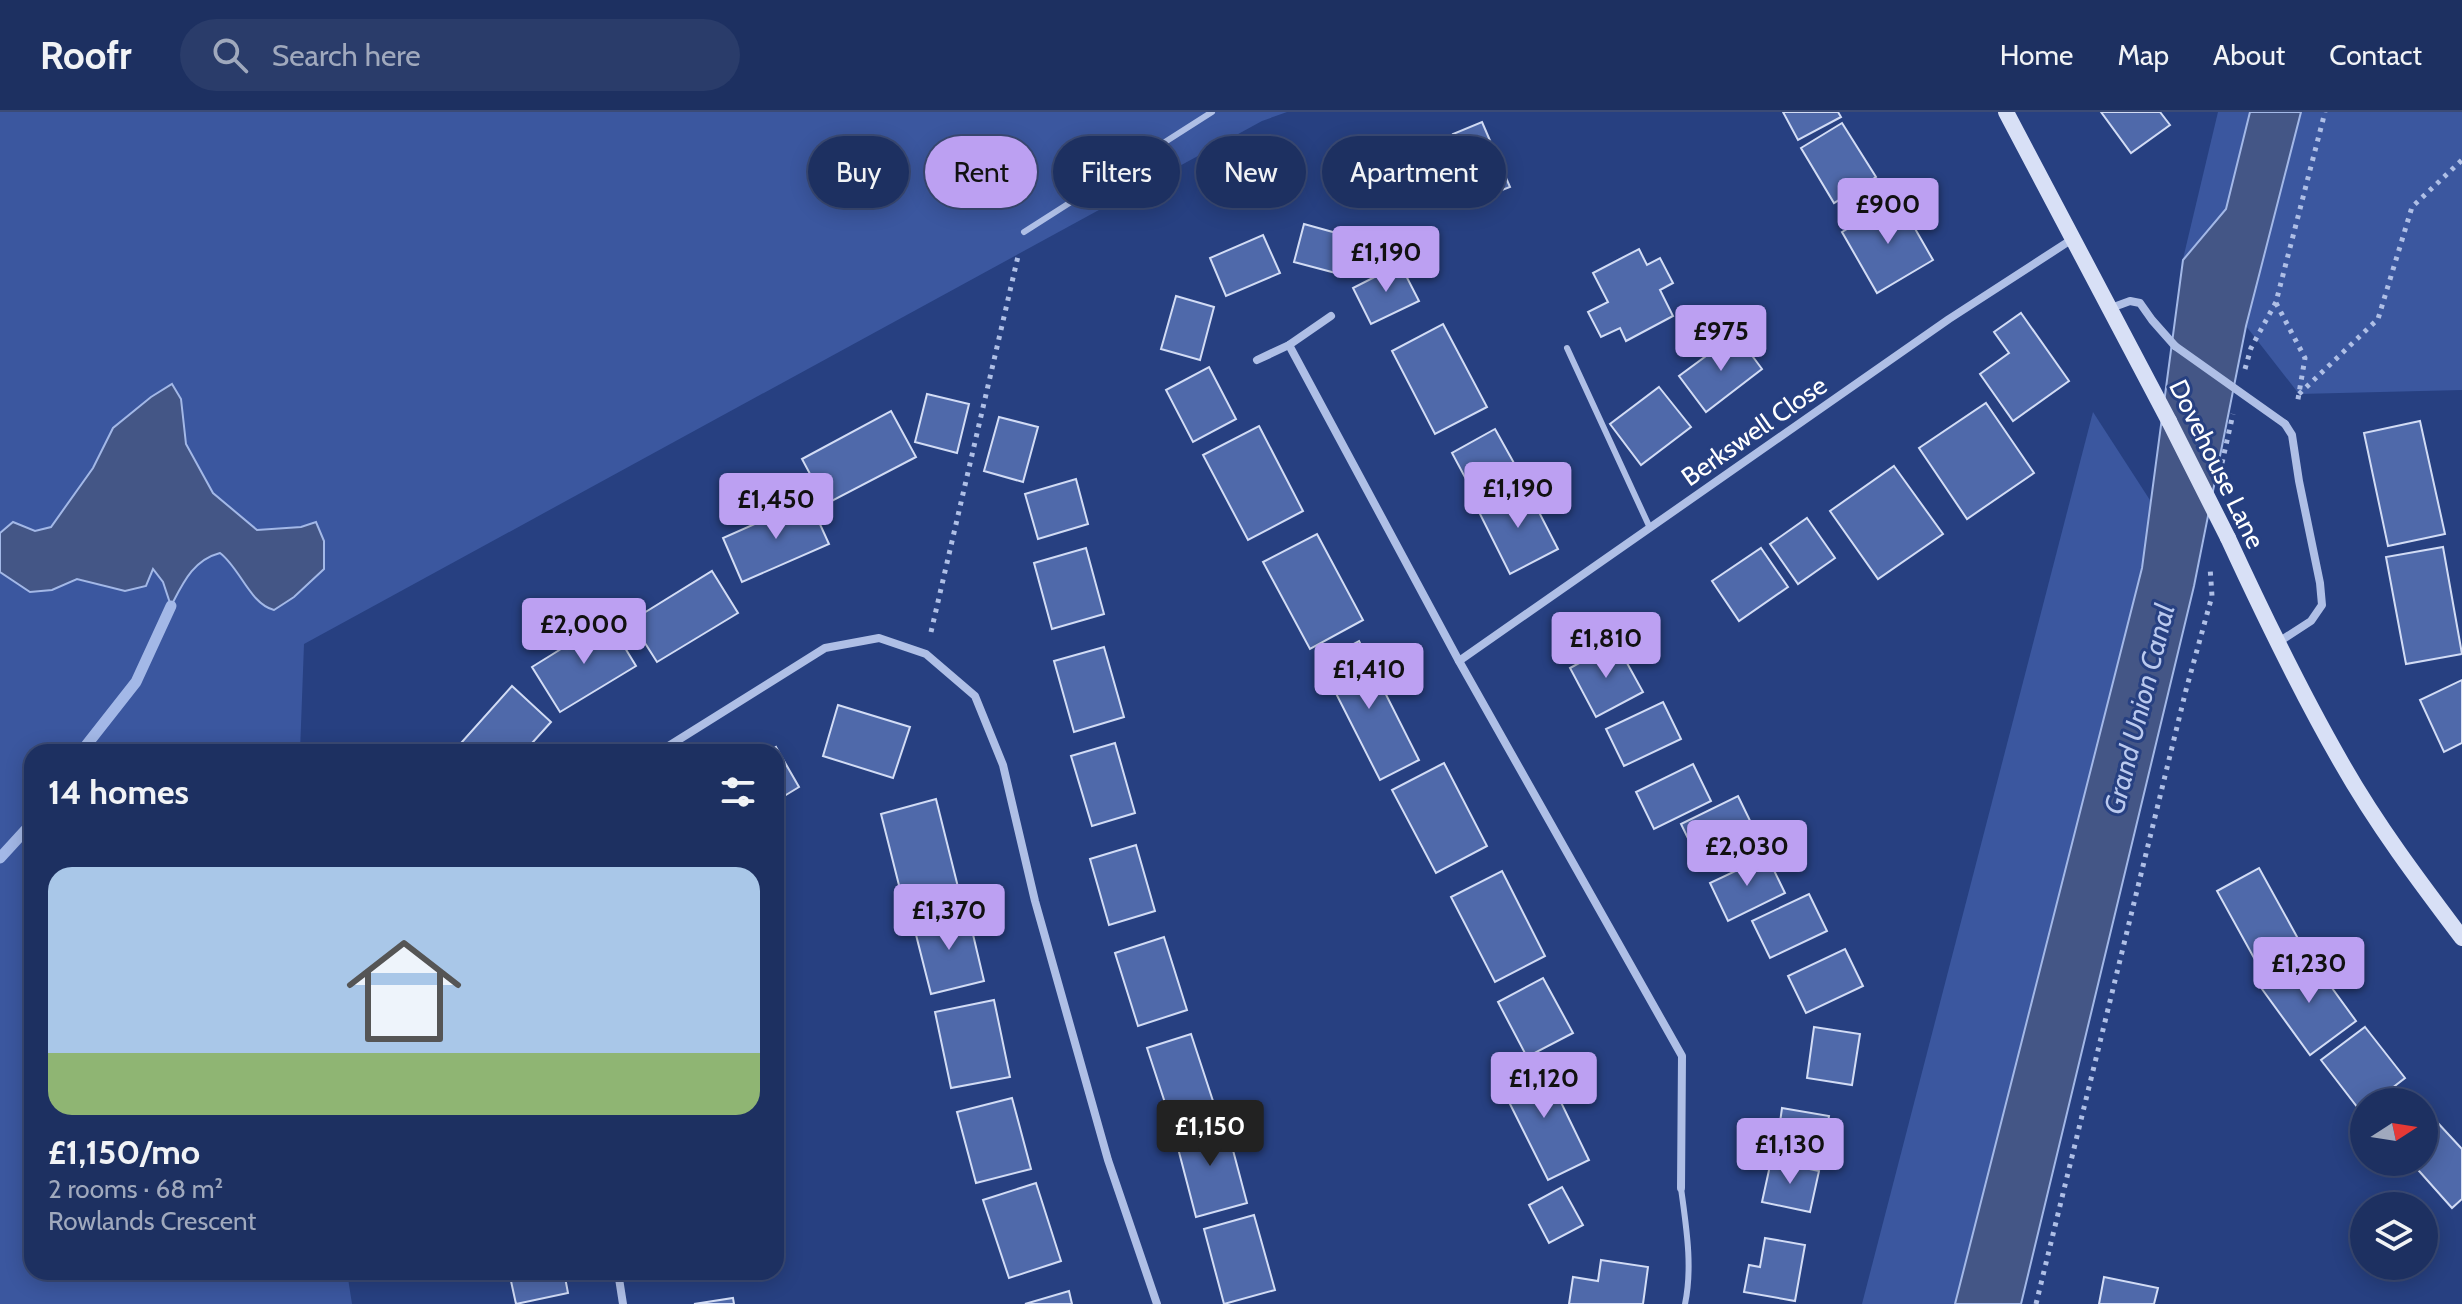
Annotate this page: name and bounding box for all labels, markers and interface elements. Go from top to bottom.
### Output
search box [180,19,740,91]
text: Roofr [40,32,132,79]
icon: search [208,33,252,77]
text: Search here [272,37,421,74]
text: Home [2000,38,2073,72]
text: Map [2117,38,2169,72]
text: About [2213,38,2285,72]
text: Contact [2329,38,2422,72]
chip: Buy [808,136,909,208]
chip: Rent [925,136,1037,208]
chip: Filters [1053,136,1180,208]
chip: New [1196,136,1306,208]
chip: Apartment [1322,136,1506,208]
pin: £900 [1841,178,1935,246]
text: £900 [1856,188,1920,220]
pin: £1,190 [1321,226,1451,294]
text: £1,190 [1350,236,1422,268]
pin: £975 [1674,305,1768,373]
text: £975 [1693,315,1749,347]
street label: Berkswell Close [1675,369,1833,493]
street label: Dovehouse Lane [2162,374,2272,554]
pin: £1,190 [1453,462,1583,530]
text: £1,190 [1482,472,1554,504]
pin: £1,450 [711,473,841,541]
text: £1,450 [737,483,815,515]
pin: £2,000 [519,598,649,666]
water label: Grand Union Canal [2096,600,2182,818]
text: £2,000 [540,608,628,640]
pin: £1,810 [1541,612,1671,680]
text: £1,810 [1570,622,1642,654]
pin: £1,410 [1304,643,1434,711]
text: £1,410 [1332,653,1406,685]
icon: filters [716,770,760,814]
text: 14 homes [48,771,189,813]
pin: £2,030 [1682,820,1812,888]
text: £2,030 [1705,830,1789,862]
pin: £1,370 [884,884,1014,952]
text: £1,370 [912,894,986,926]
icon: home [332,919,476,1063]
pin: £1,230 [2244,937,2374,1005]
text: £1,230 [2271,947,2347,979]
pin: £1,120 [1479,1052,1609,1120]
text: £1,120 [1509,1062,1579,1094]
north arrow [2350,1088,2438,1176]
map controls [2350,1088,2438,1280]
pin: £1,150 [1145,1100,1275,1168]
text: £1,150 [1175,1110,1245,1142]
pin: £1,130 [1725,1118,1855,1186]
text: £1,130 [1755,1128,1825,1160]
text: £1,150/mo [48,1131,200,1173]
text: 2 rooms · 68 m² [48,1173,223,1205]
button: layers [2350,1192,2438,1280]
text: Rowlands Crescent [48,1205,256,1237]

